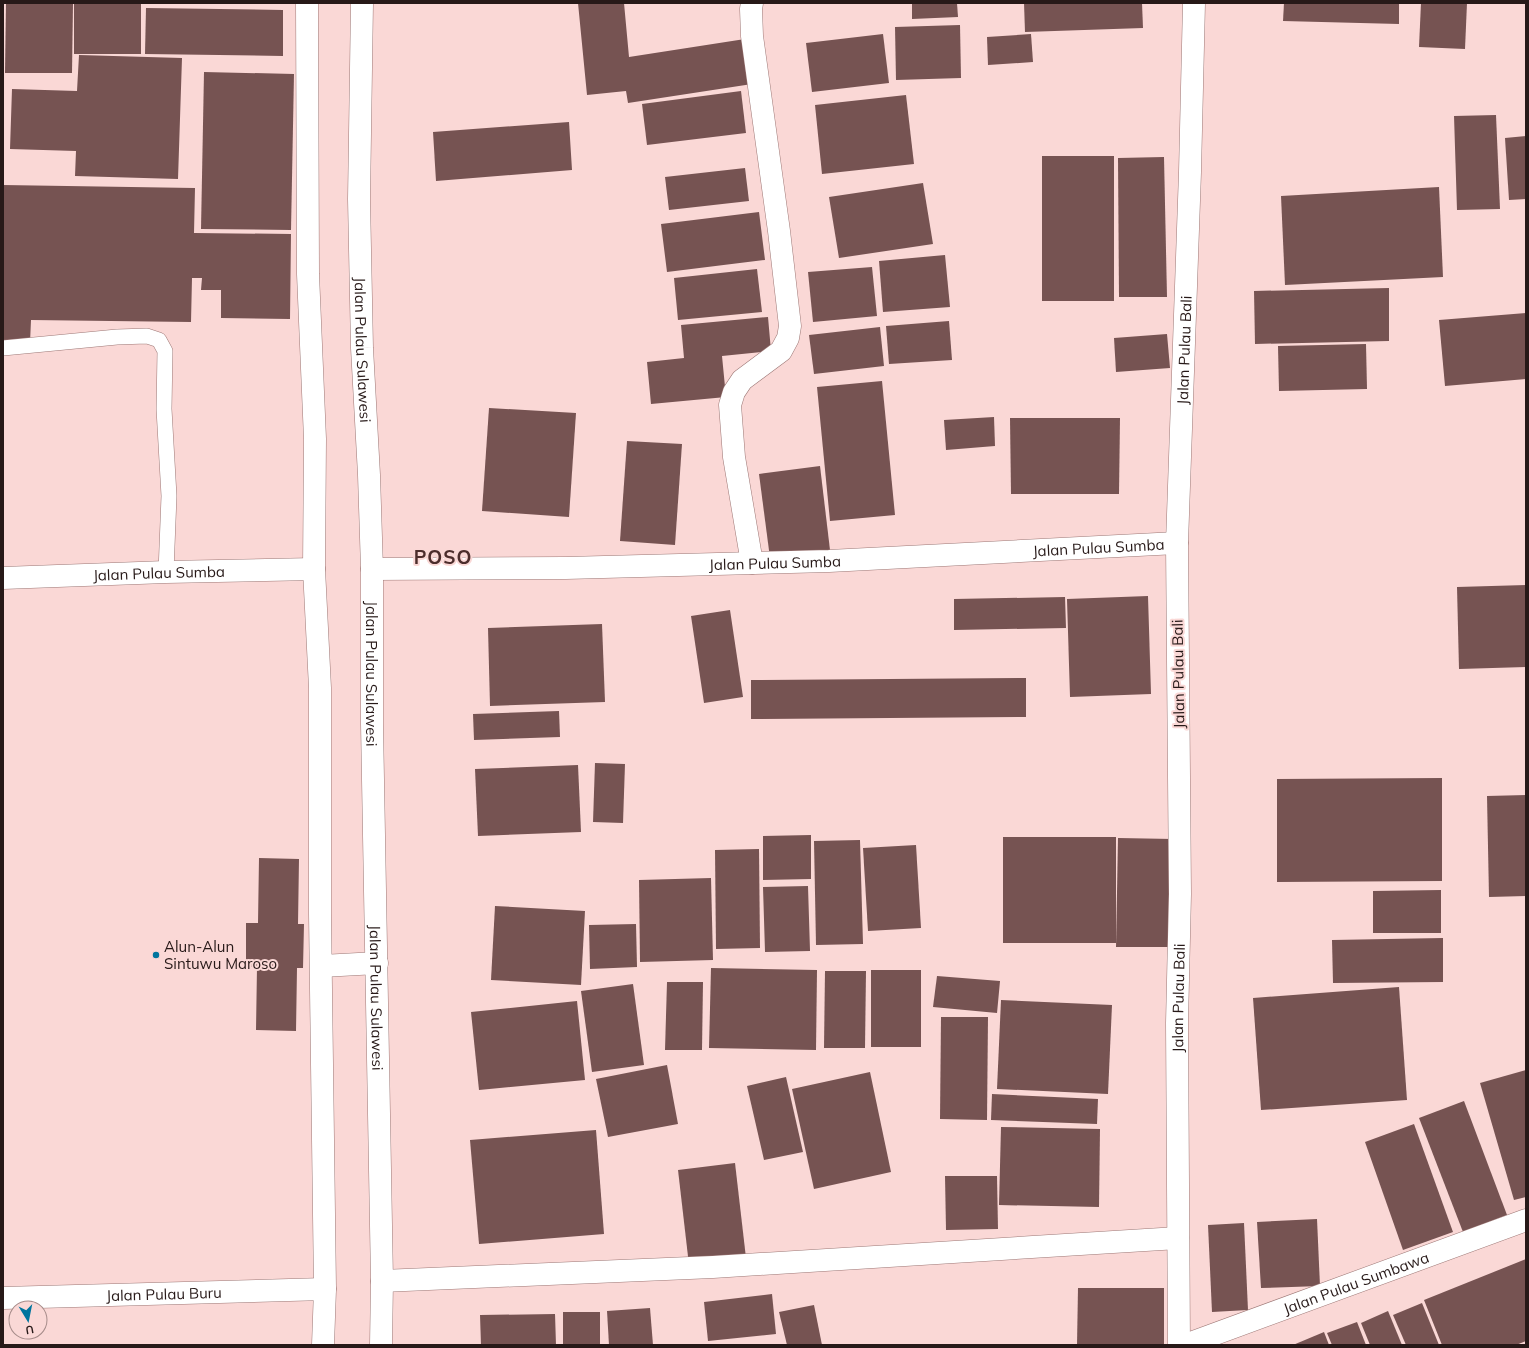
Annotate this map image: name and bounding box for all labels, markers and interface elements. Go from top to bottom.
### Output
street label: Jalan Pulau Sulawesi [351,277,376,423]
street label: Jalan Pulau Bali [1172,295,1195,405]
street label: Jalan Pulau Sumba [1032,534,1165,560]
district label: POSO [414,545,472,569]
street label: Jalan Pulau Sumba [709,551,841,574]
street label: Jalan Pulau Sumba [93,561,225,584]
street label: Jalan Pulau Sulawesi [363,601,382,747]
street label: Jalan Pulau Bali [1168,619,1188,729]
street label: Jalan Pulau Sulawesi [366,925,388,1071]
place label: Alun-Alun Sintuwu Maroso [164,937,277,973]
street label: Jalan Pulau Bali [1167,943,1188,1053]
marker: Alun-Alun Sintuwu Maroso [151,950,161,960]
street label: Jalan Pulau Sumbawa [1280,1247,1431,1318]
street label: Jalan Pulau Buru [106,1282,222,1305]
north arrow [8,1300,48,1340]
text: U [25,1322,35,1337]

